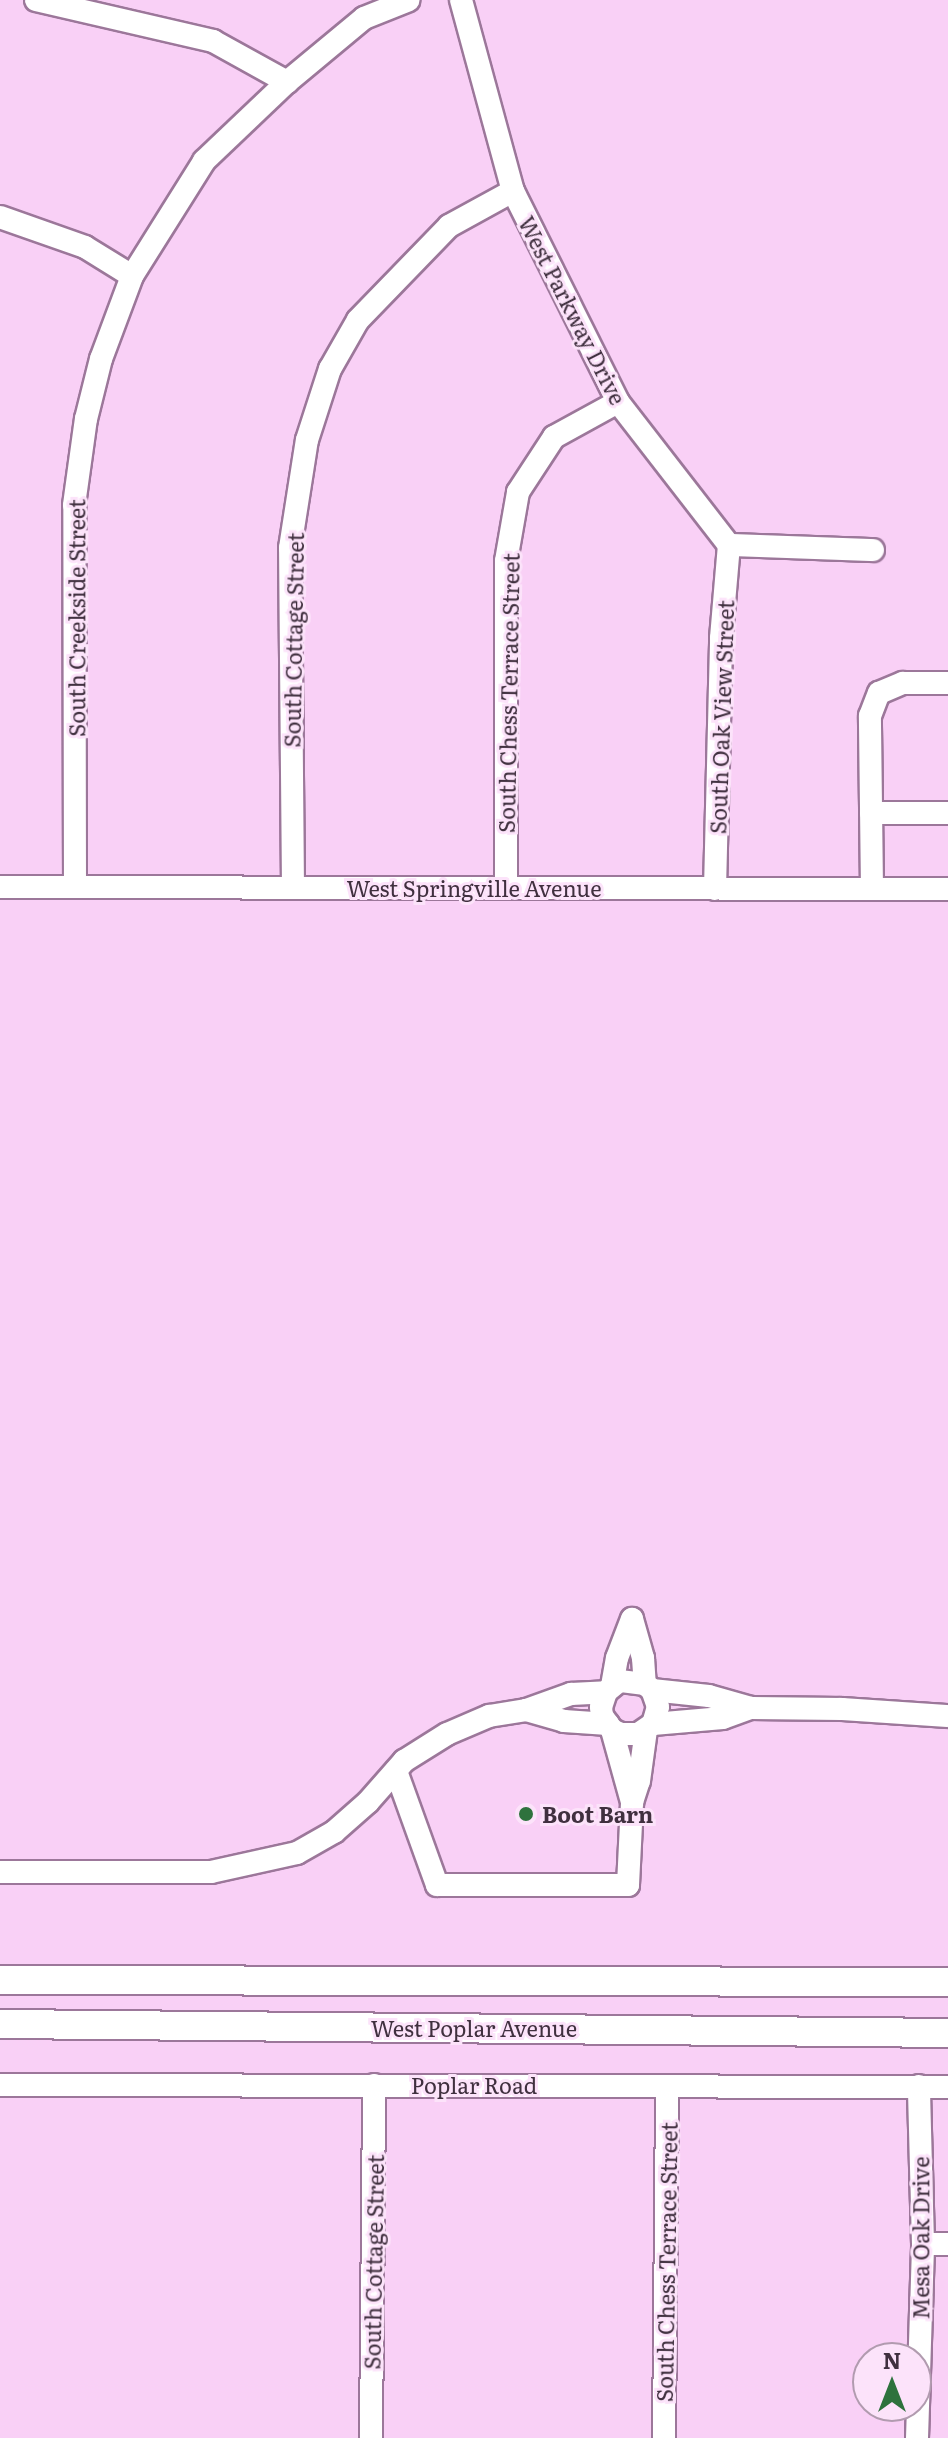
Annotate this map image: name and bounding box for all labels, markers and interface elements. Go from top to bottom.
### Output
street label: West Parkway Drive [514,211,632,409]
street label: South Creekside Street [63,499,89,737]
street label: South Cottage Street [278,532,308,748]
street label: South Chess Terrace Street [492,553,524,833]
street label: South Oak View Street [704,600,738,834]
street label: West Springville Avenue [346,875,602,901]
place label: Boot Barn [542,1801,653,1827]
marker: Boot Barn [517,1805,535,1823]
street label: West Poplar Avenue [371,2015,577,2041]
street label: Poplar Road [411,2072,537,2098]
street label: South Chess Terrace Street [650,2122,682,2402]
street label: South Cottage Street [358,2154,388,2370]
street label: Mesa Oak Drive [907,2156,933,2320]
north arrow [852,2342,932,2422]
text: N [883,2343,901,2376]

